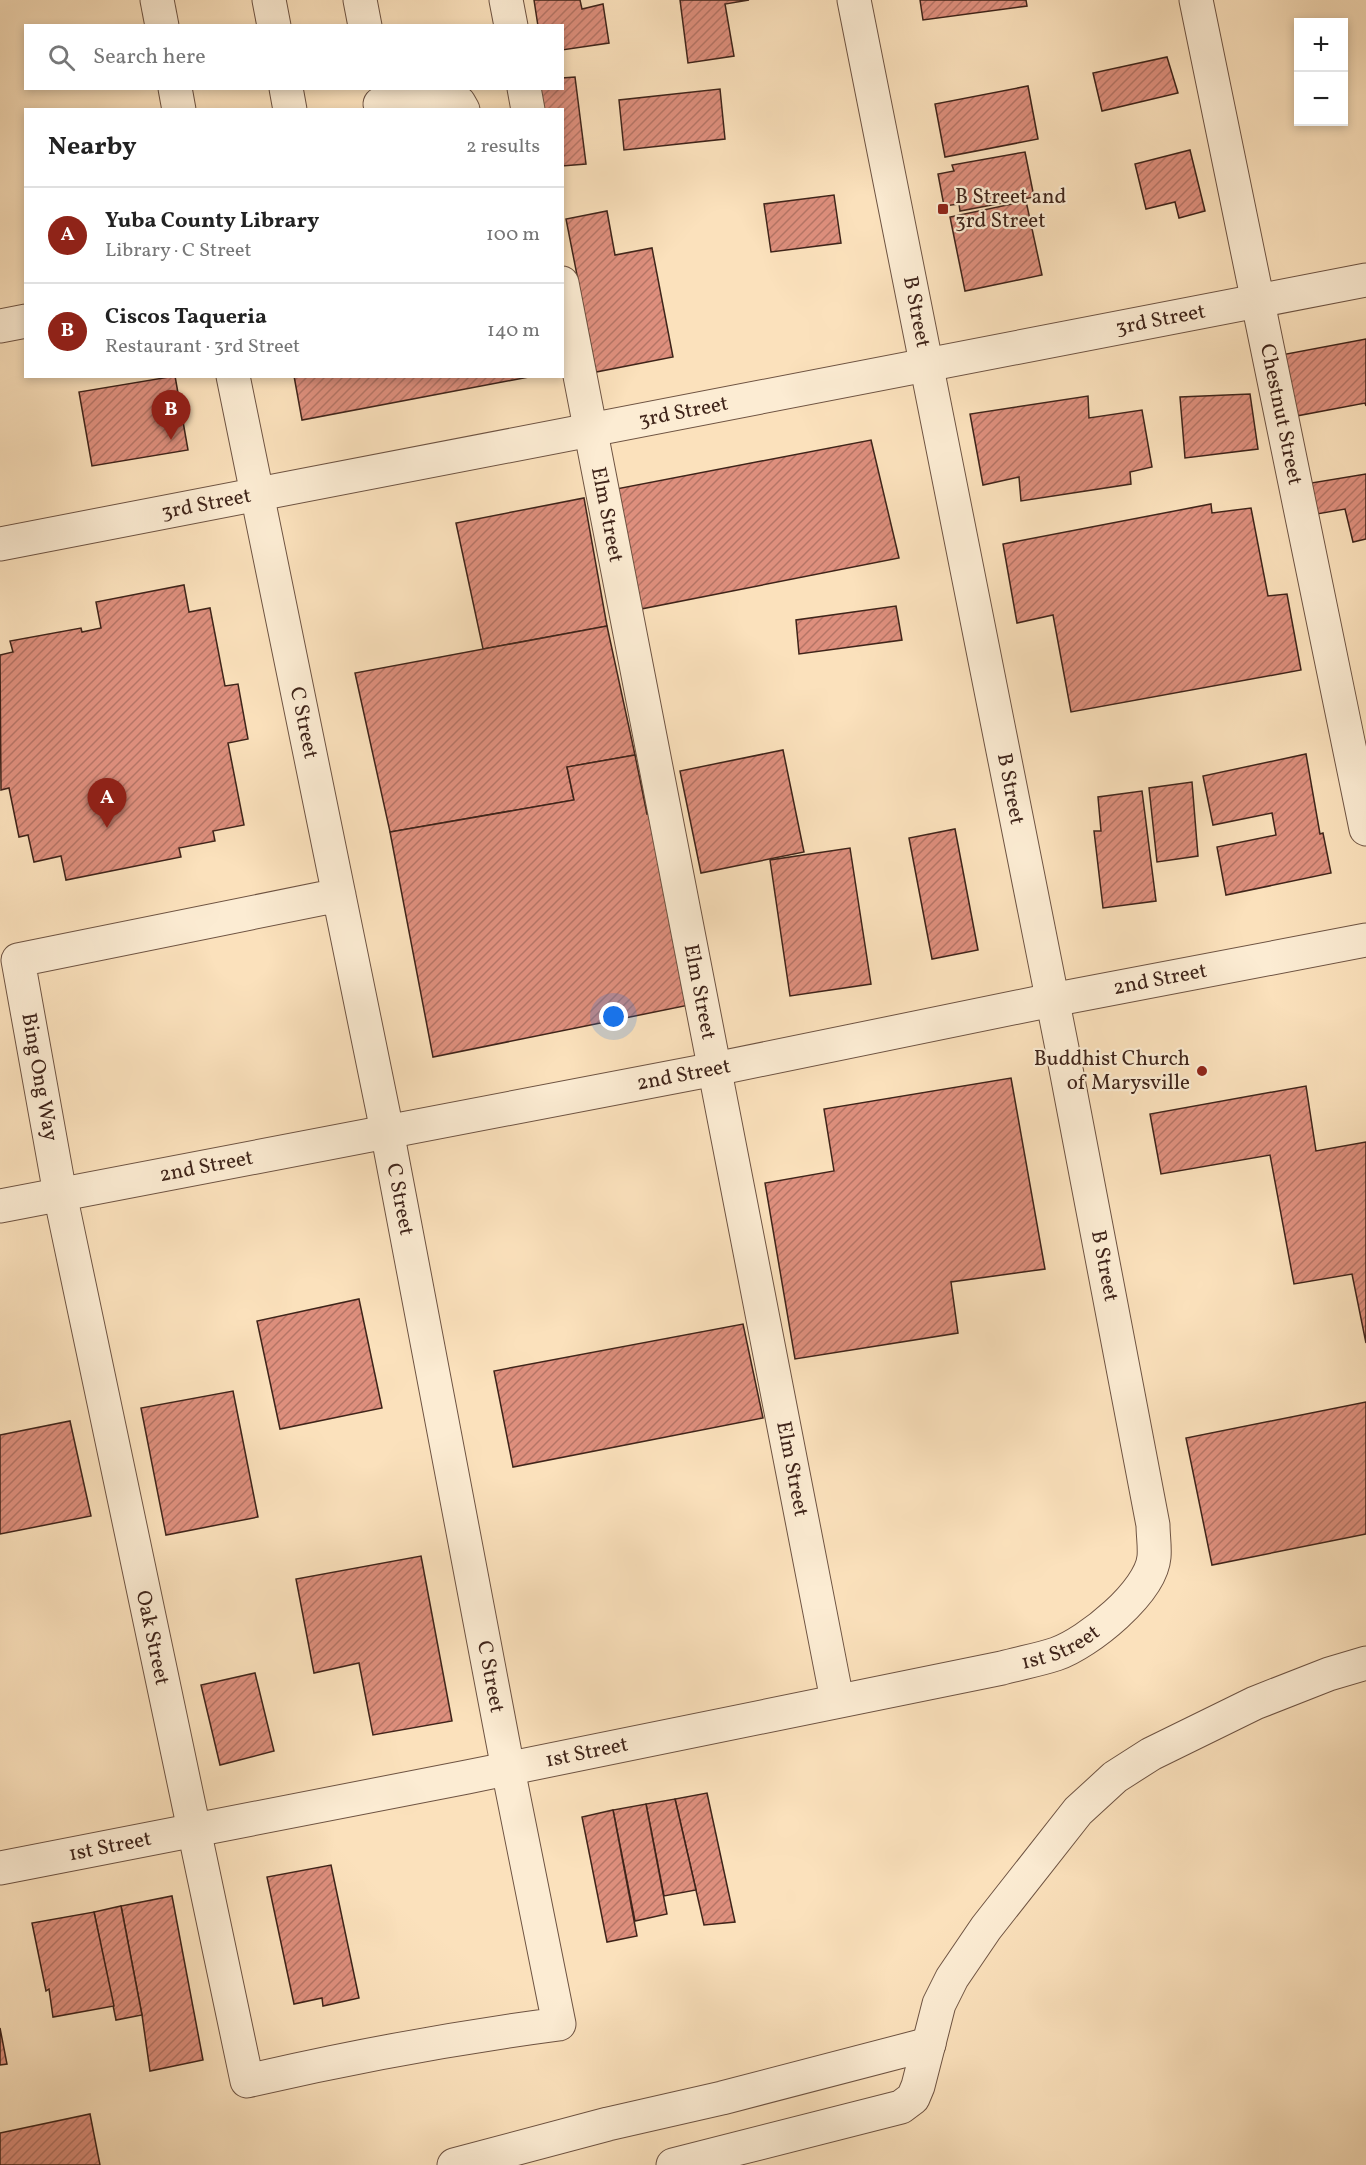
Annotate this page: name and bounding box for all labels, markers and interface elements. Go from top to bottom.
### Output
map controls [1294,18,1348,126]
button: + [1294,18,1348,72]
search box [24,24,564,90]
icon: search [45,41,78,74]
text: Search here [93,42,206,73]
button: − [1294,72,1348,126]
text: Nearby [48,129,137,165]
text: 2 results [466,133,540,161]
place label: B Street and 3rd Street [955,183,1066,236]
marker: B Street and 3rd Street [936,202,950,216]
text: Yuba County Library [105,206,319,237]
text: A [60,221,75,249]
text: 100 m [486,221,540,249]
text: Library · C Street [105,237,252,265]
street label: B Street [895,274,937,350]
street label: 3rd Street [1113,297,1208,343]
text: Ciscos Taqueria [105,302,267,333]
text: B [61,317,74,345]
text: 140 m [487,317,540,345]
text: Restaurant · 3rd Street [105,333,300,361]
street label: Chestnut Street [1252,341,1310,488]
street label: 3rd Street [636,389,731,435]
pin: B [152,390,190,440]
street label: Elm Street [584,464,630,565]
street label: 3rd Street [159,481,253,527]
street label: C Street [282,684,325,762]
street label: B Street [989,751,1031,827]
pin: A [88,778,126,828]
street label: Elm Street [676,942,723,1042]
street label: 2nd Street [1111,956,1209,1003]
your location [599,1002,628,1031]
street label: Bing Ong Way [13,1011,65,1144]
place label: Buddhist Church of Marysville [1034,1045,1190,1098]
street label: 2nd Street [634,1052,733,1098]
marker: Buddhist Church of Marysville [1195,1064,1209,1078]
street label: 2nd Street [157,1143,256,1190]
street label: C Street [379,1161,421,1238]
street label: B Street [1083,1228,1125,1304]
street label: Elm Street [769,1419,816,1519]
street label: Oak Street [128,1588,176,1688]
street label: 1st Street [1018,1618,1106,1677]
street label: C Street [469,1638,512,1715]
street label: 1st Street [543,1730,631,1775]
street label: 1st Street [66,1824,154,1869]

